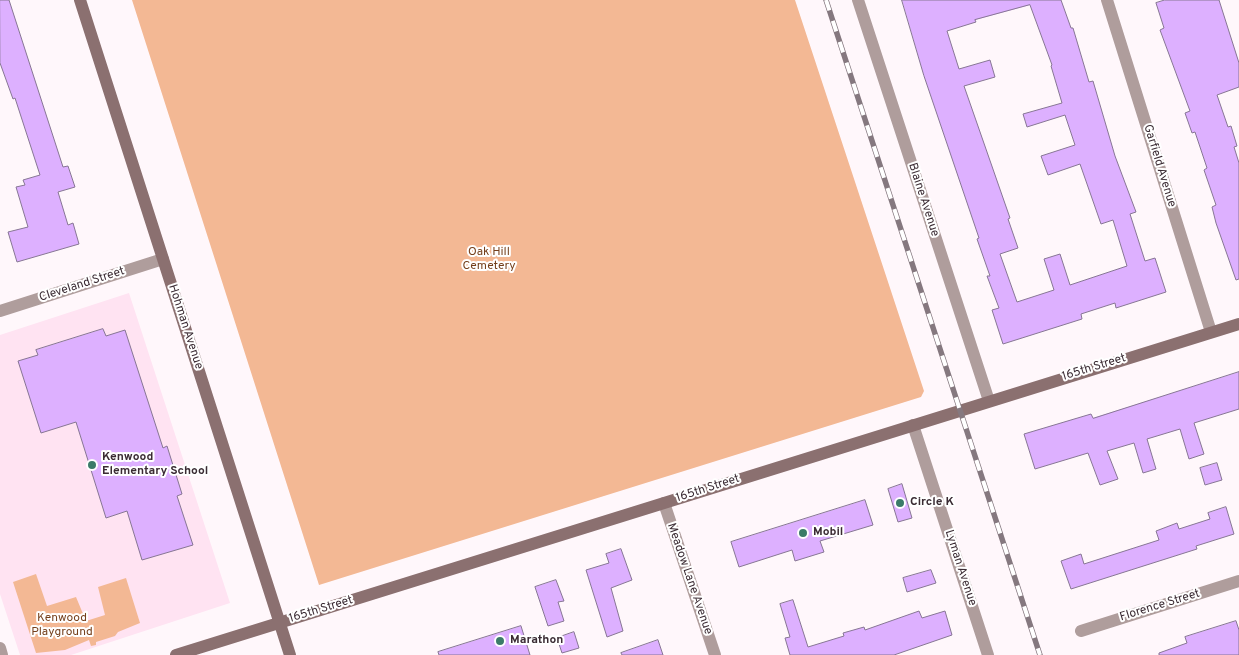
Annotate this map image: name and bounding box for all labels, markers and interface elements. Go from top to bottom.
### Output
street label: Garfield Avenue [1140,123,1178,209]
street label: Blaine Avenue [904,161,942,239]
park label: Oak Hill Cemetery [462,246,516,274]
street label: Cleveland Street [38,264,126,306]
street label: Hohman Avenue [164,283,206,371]
street label: 165th Street [1060,351,1128,385]
place label: Kenwood Elementary School [102,451,208,479]
marker: Kenwood Elementary School [86,459,98,471]
street label: 165th Street [674,472,742,506]
place label: Circle K [910,496,954,510]
marker: Circle K [894,497,906,509]
street label: Meadow Lane Avenue [663,521,715,637]
place label: Mobil [813,526,843,540]
marker: Mobil [797,527,809,539]
street label: Lyman Avenue [941,528,979,608]
street label: Florence Street [1118,587,1202,625]
street label: 165th Street [287,593,355,627]
park label: Kenwood Playground [31,612,93,640]
place label: Marathon [510,634,563,648]
marker: Marathon [494,635,506,647]

